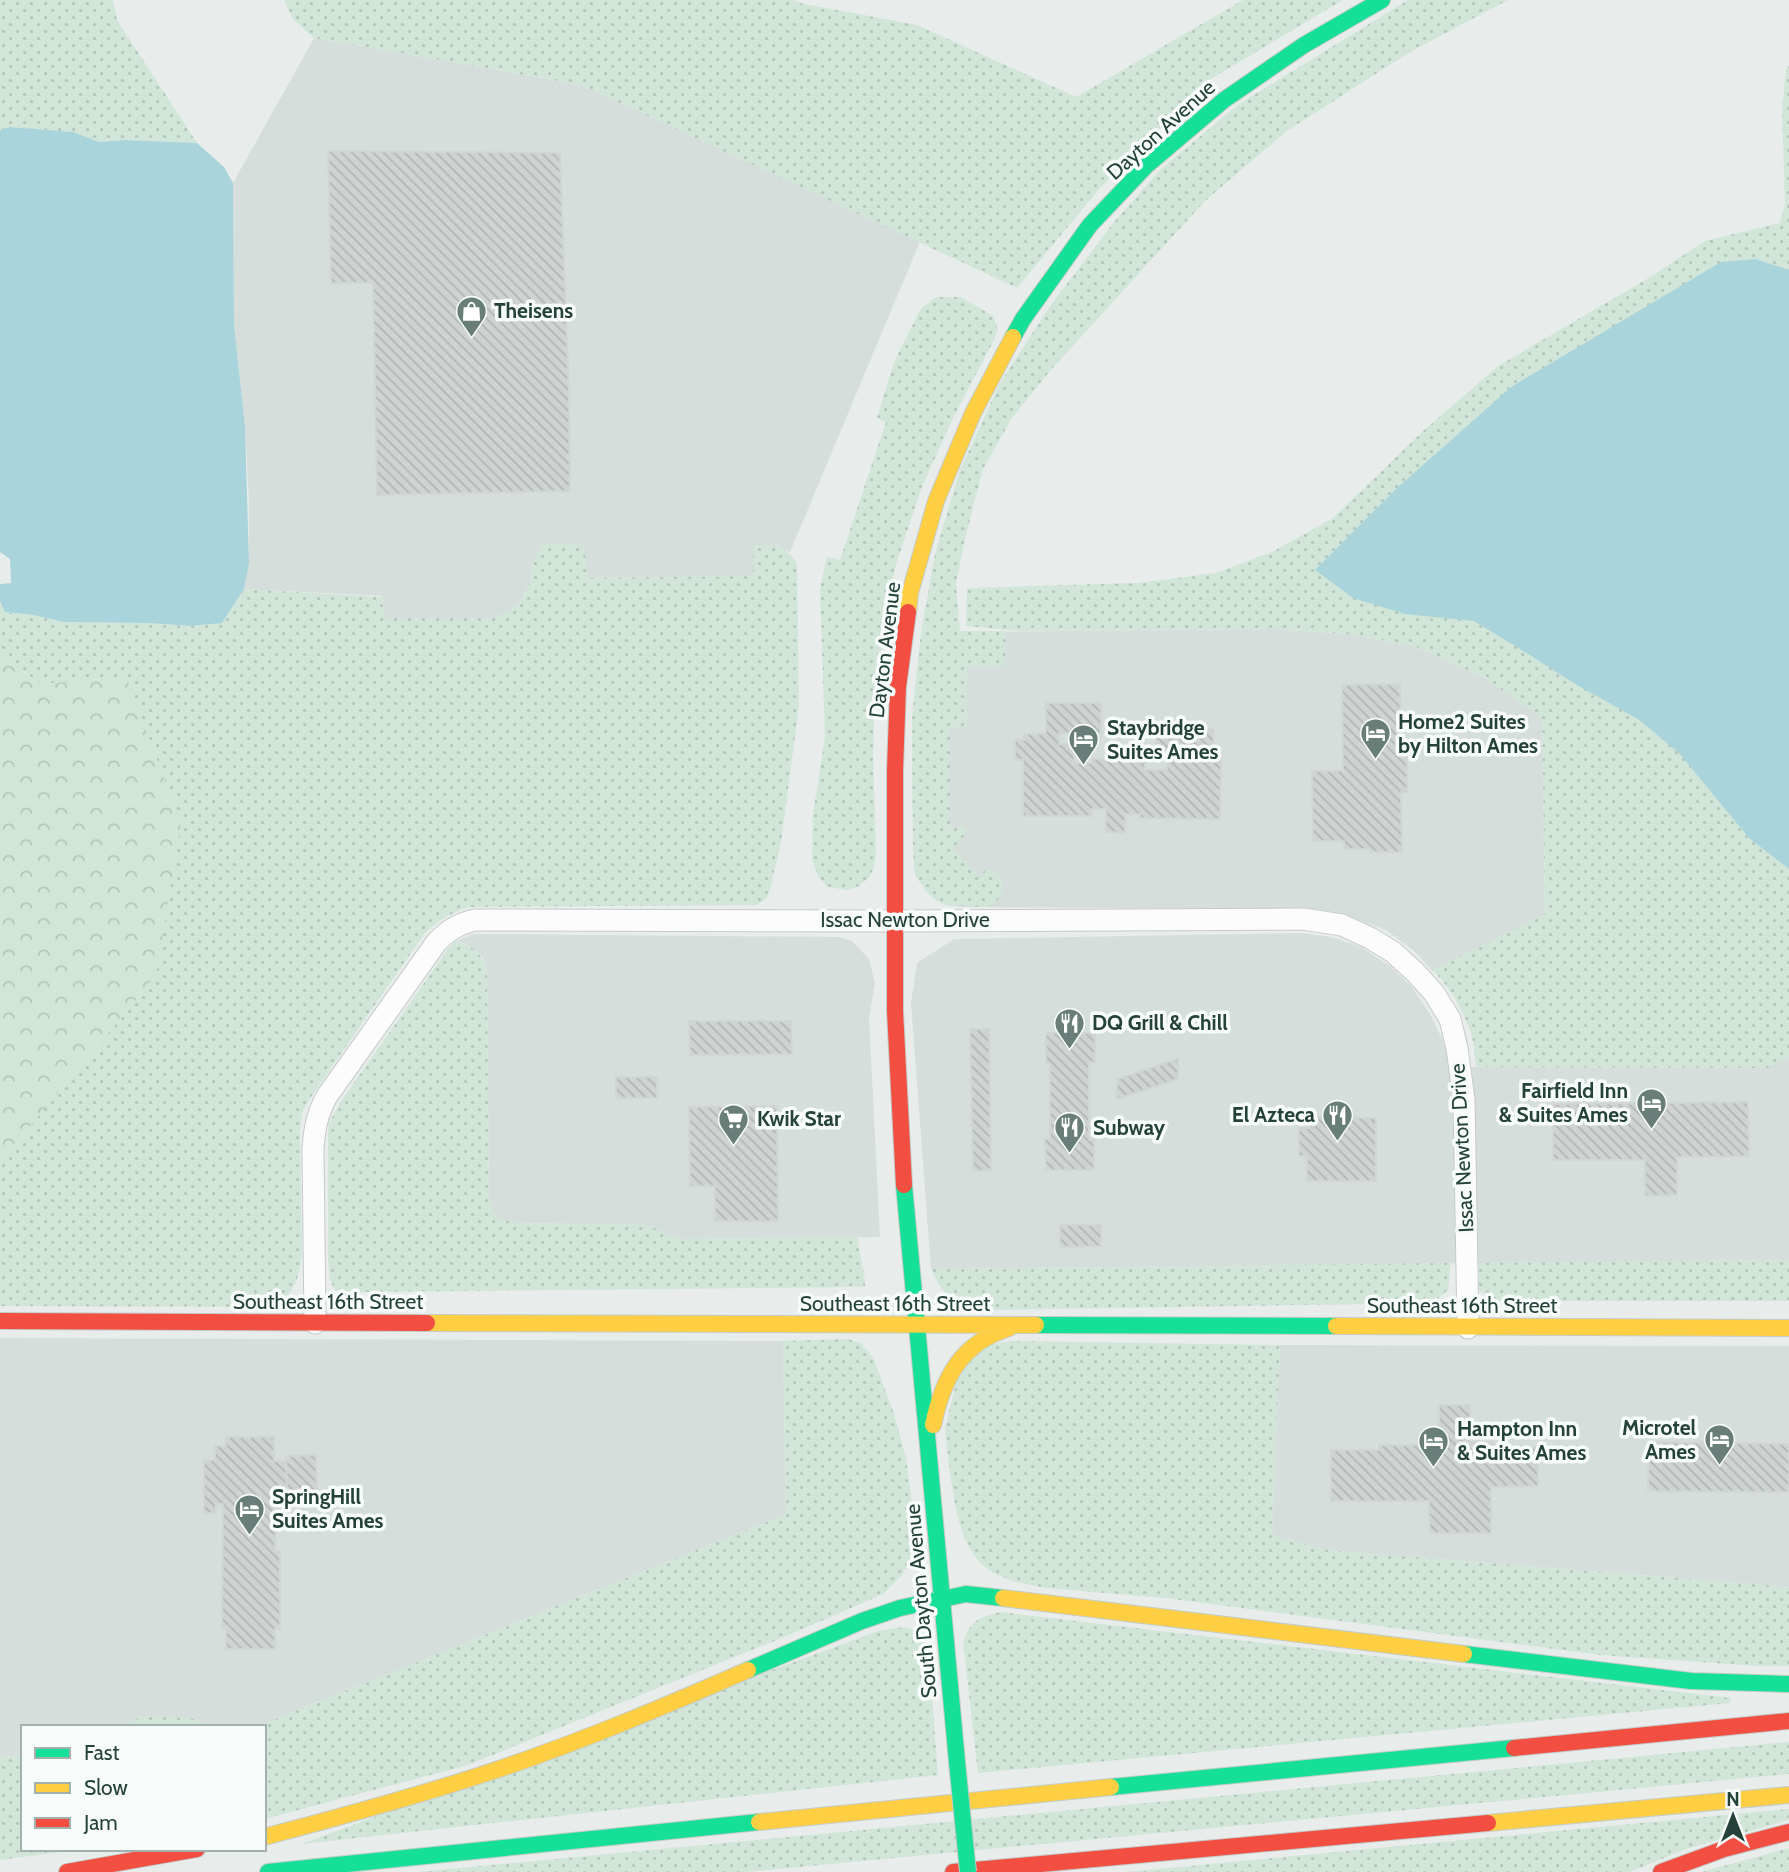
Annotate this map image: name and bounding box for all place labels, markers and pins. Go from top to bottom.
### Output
shop icon: Theisens [454,294,488,338]
place label: Theisens [494,298,573,323]
place label: Home2 Suites by Hilton Ames [1398,709,1538,758]
place label: Staybridge Suites Ames [1107,715,1219,764]
hotel icon: Home2 Suites by Hilton Ames [1358,717,1392,761]
hotel icon: Staybridge Suites Ames [1067,723,1101,767]
restaurant icon: DQ Grill & Chill [1052,1006,1086,1050]
place label: DQ Grill & Chill [1092,1010,1228,1035]
place label: Fairfield Inn & Suites Ames [1499,1078,1628,1127]
hotel icon: Fairfield Inn & Suites Ames [1634,1086,1668,1130]
restaurant icon: El Azteca [1321,1098,1355,1142]
supermarket icon: Kwik Star [717,1102,751,1146]
place label: El Azteca [1232,1102,1316,1127]
place label: Kwik Star [757,1106,841,1131]
restaurant icon: Subway [1053,1111,1087,1155]
place label: Subway [1093,1115,1166,1140]
place label: Microtel Ames [1622,1415,1696,1464]
place label: Hampton Inn & Suites Ames [1457,1416,1586,1465]
hotel icon: Microtel Ames [1702,1423,1736,1467]
hotel icon: Hampton Inn & Suites Ames [1417,1424,1451,1468]
place label: SpringHill Suites Ames [272,1484,384,1533]
hotel icon: SpringHill Suites Ames [232,1492,266,1536]

